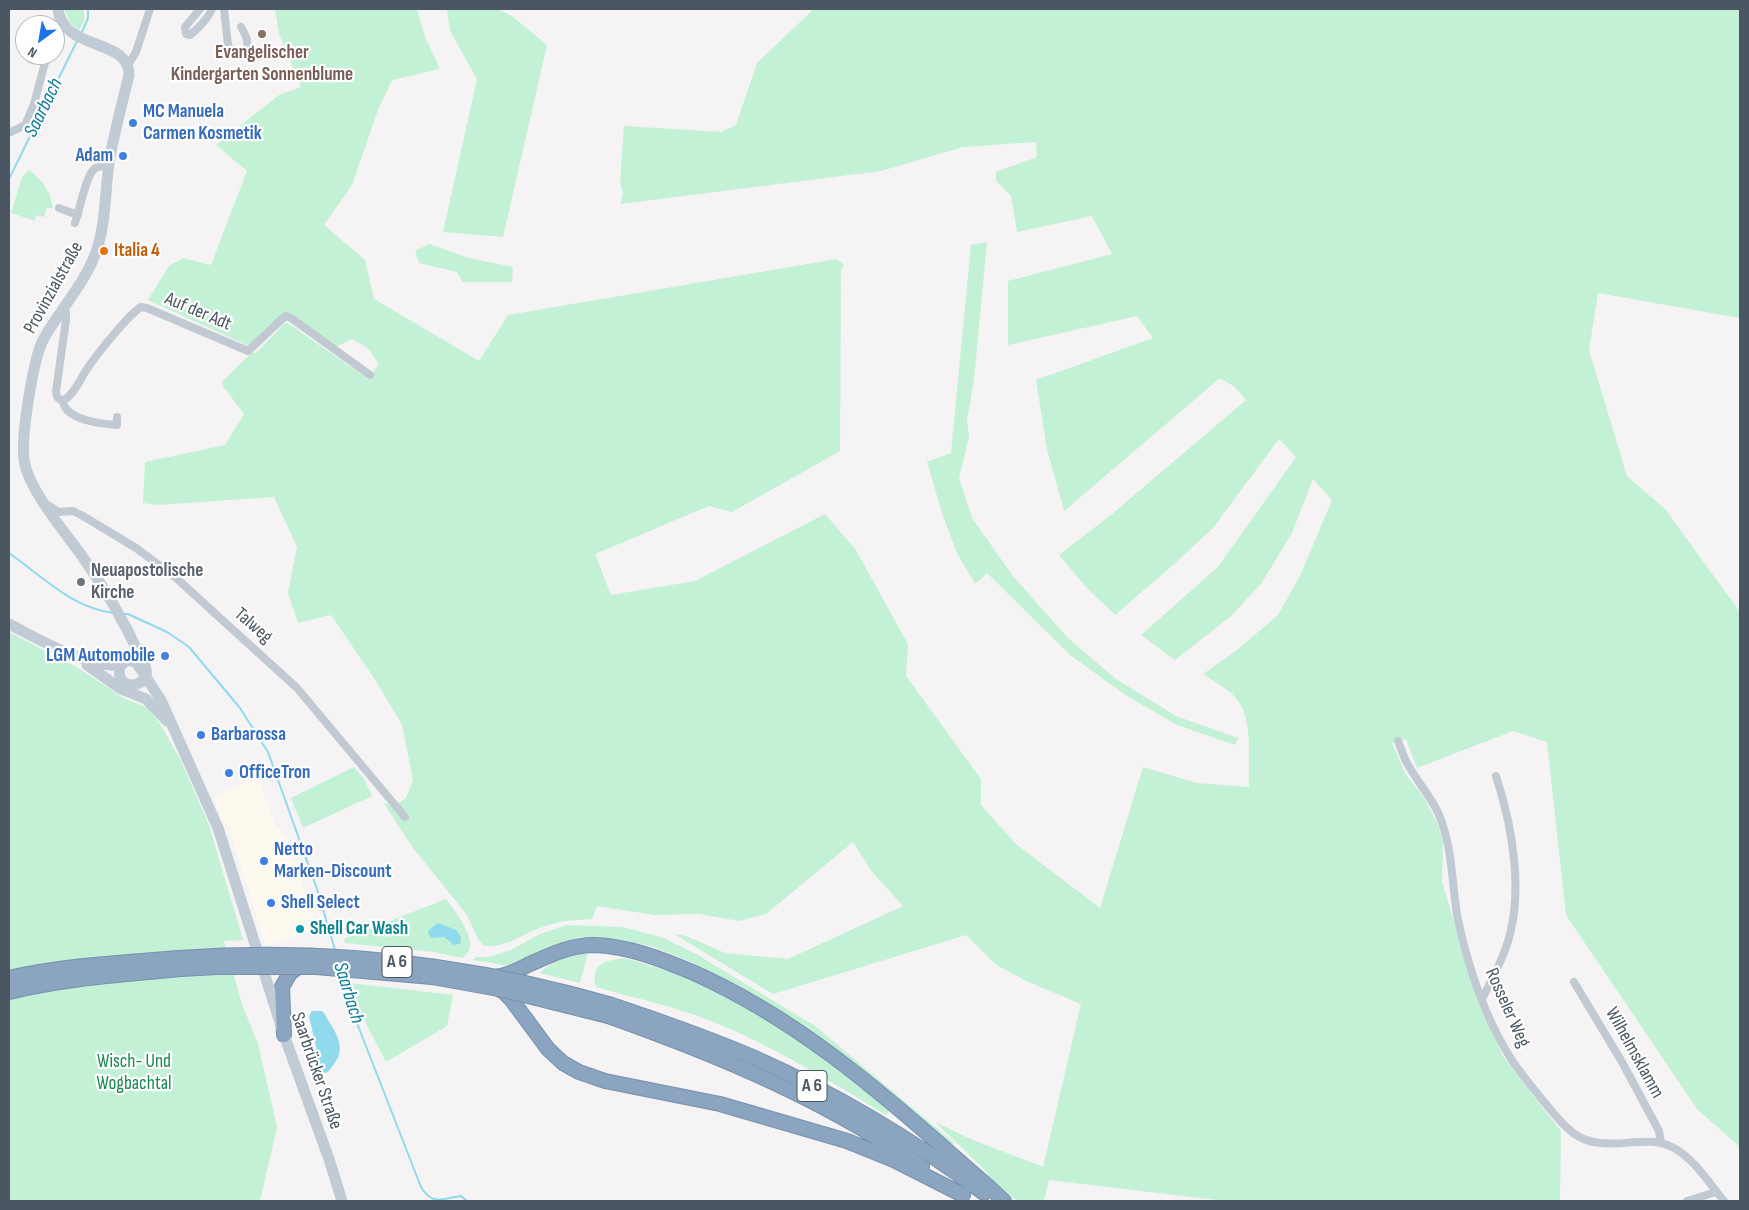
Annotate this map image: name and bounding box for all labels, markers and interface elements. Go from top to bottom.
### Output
north arrow [15,15,65,65]
marker: Evangelischer Kindergarten Sonnenblume [256,28,268,40]
place label: Evangelischer Kindergarten Sonnenblume [171,42,353,86]
text: N [25,43,40,61]
water label: Saarbach [19,75,69,141]
place label: MC Manuela Carmen Kosmetik [143,101,262,145]
marker: MC Manuela Carmen Kosmetik [127,117,139,129]
place label: Adam [75,145,113,167]
marker: Adam [117,150,129,162]
street label: Provinzialstraße [19,238,89,338]
place label: Italia 4 [114,240,160,262]
marker: Italia 4 [98,245,110,257]
street label: Auf der Adt [161,288,235,336]
place label: Neuapostolische Kirche [91,560,203,604]
marker: Neuapostolische Kirche [75,576,87,588]
street label: Talweg [229,603,277,649]
place label: LGM Automobile [46,645,155,667]
marker: LGM Automobile [159,650,171,662]
place label: Barbarossa [211,724,286,746]
marker: Barbarossa [195,729,207,741]
place label: OfficeTron [239,762,311,784]
marker: OfficeTron [223,767,235,779]
place label: Netto Marken-Discount [274,839,392,883]
marker: Netto Marken-Discount [258,855,270,867]
place label: Shell Select [281,892,360,914]
marker: Shell Select [265,897,277,909]
place label: Shell Car Wash [310,918,408,940]
marker: Shell Car Wash [294,923,306,935]
road number: A 6 [382,946,412,978]
water label: Saarbach [327,960,369,1026]
street label: Rosseler Weg [1479,965,1535,1051]
street label: Wilhelmsklamm [1600,1004,1668,1102]
street label: Saarbrücker Straße [285,1010,347,1132]
park label: Wisch- Und Wogbachtal [96,1051,172,1095]
road number: A 6 [797,1070,827,1102]

